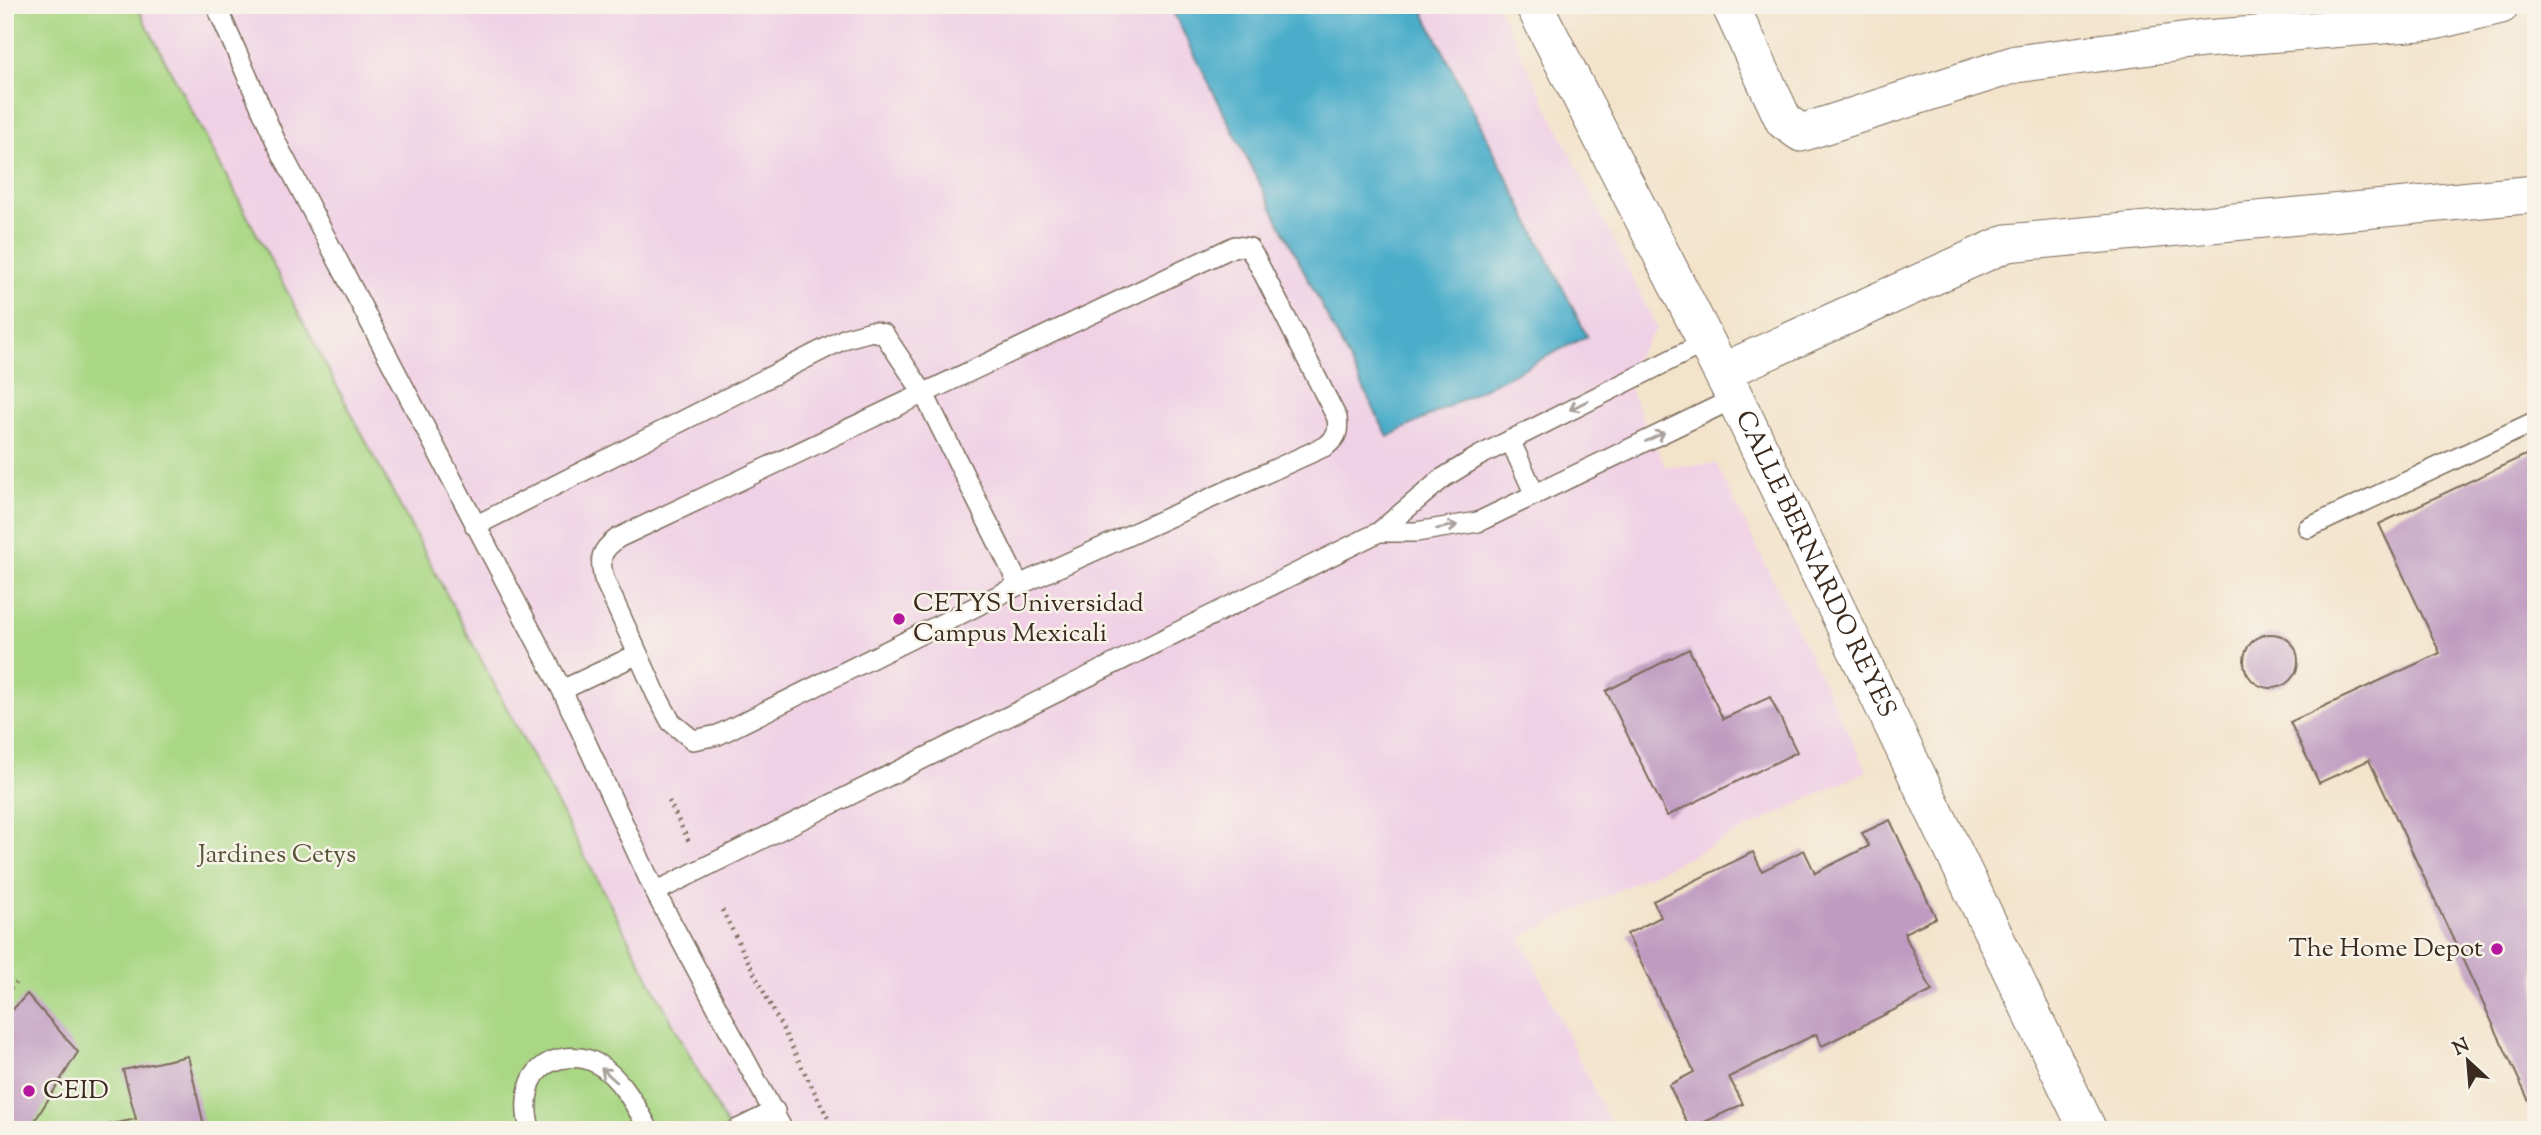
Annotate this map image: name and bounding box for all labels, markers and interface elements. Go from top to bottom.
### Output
one-way arrow [1569,399,1590,413]
street label: CALLE BERNARDO REYES [1725,404,1905,724]
one-way arrow [1644,430,1665,443]
one-way arrow [1435,520,1458,533]
place label: CETYS Universidad Campus Mexicali [913,586,1144,653]
marker: CETYS Universidad Campus Mexicali [891,611,907,627]
park label: Jardines Cetys [196,837,356,874]
place label: The Home Depot [2289,931,2483,968]
marker: The Home Depot [2489,941,2505,957]
north arrow [2432,1026,2502,1096]
text: N [2449,1033,2474,1063]
one-way arrow [601,1066,618,1083]
place label: CEID [43,1073,109,1110]
marker: CEID [21,1083,37,1099]

